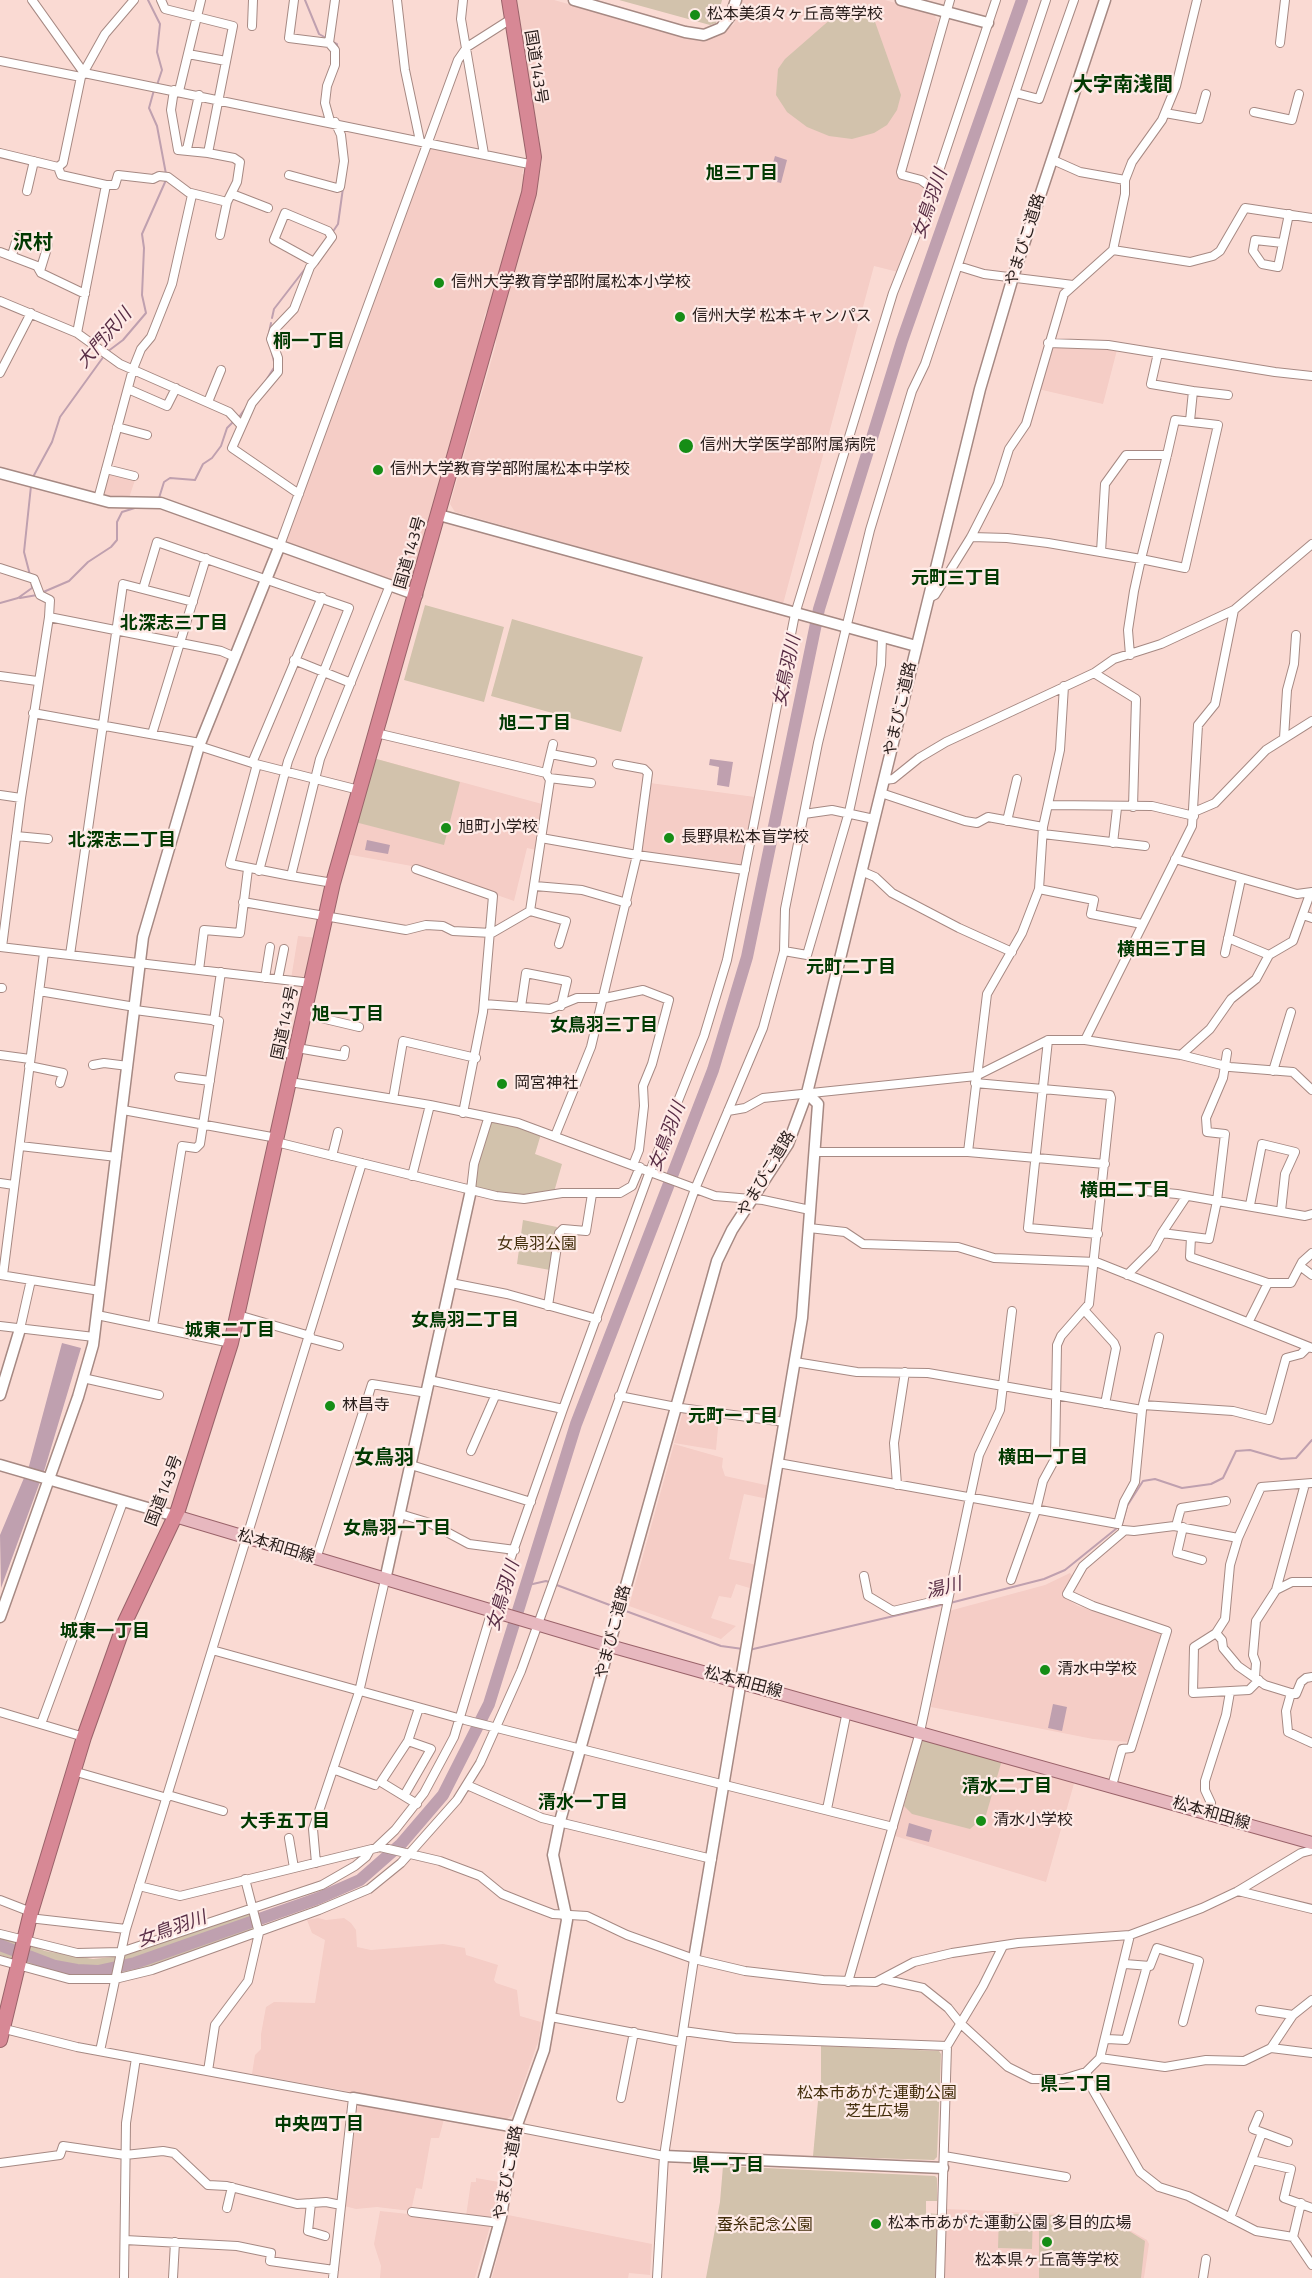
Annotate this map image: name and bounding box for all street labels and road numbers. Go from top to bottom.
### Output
street label: 国道143号 [520,29,550,105]
street label: やまびこ道路 [1002,191,1050,289]
street label: 国道143号 [391,514,431,592]
street label: やまびこ道路 [881,660,921,758]
street label: 国道143号 [269,984,303,1062]
street label: やまびこ道路 [734,1128,800,1220]
street label: 国道143号 [143,1453,187,1529]
street label: 松本和田線 [235,1526,317,1568]
street label: やまびこ道路 [592,1583,636,1681]
street label: 松本和田線 [702,1663,784,1703]
street label: 松本和田線 [1170,1794,1252,1834]
street label: やまびこ道路 [490,2124,528,2222]

